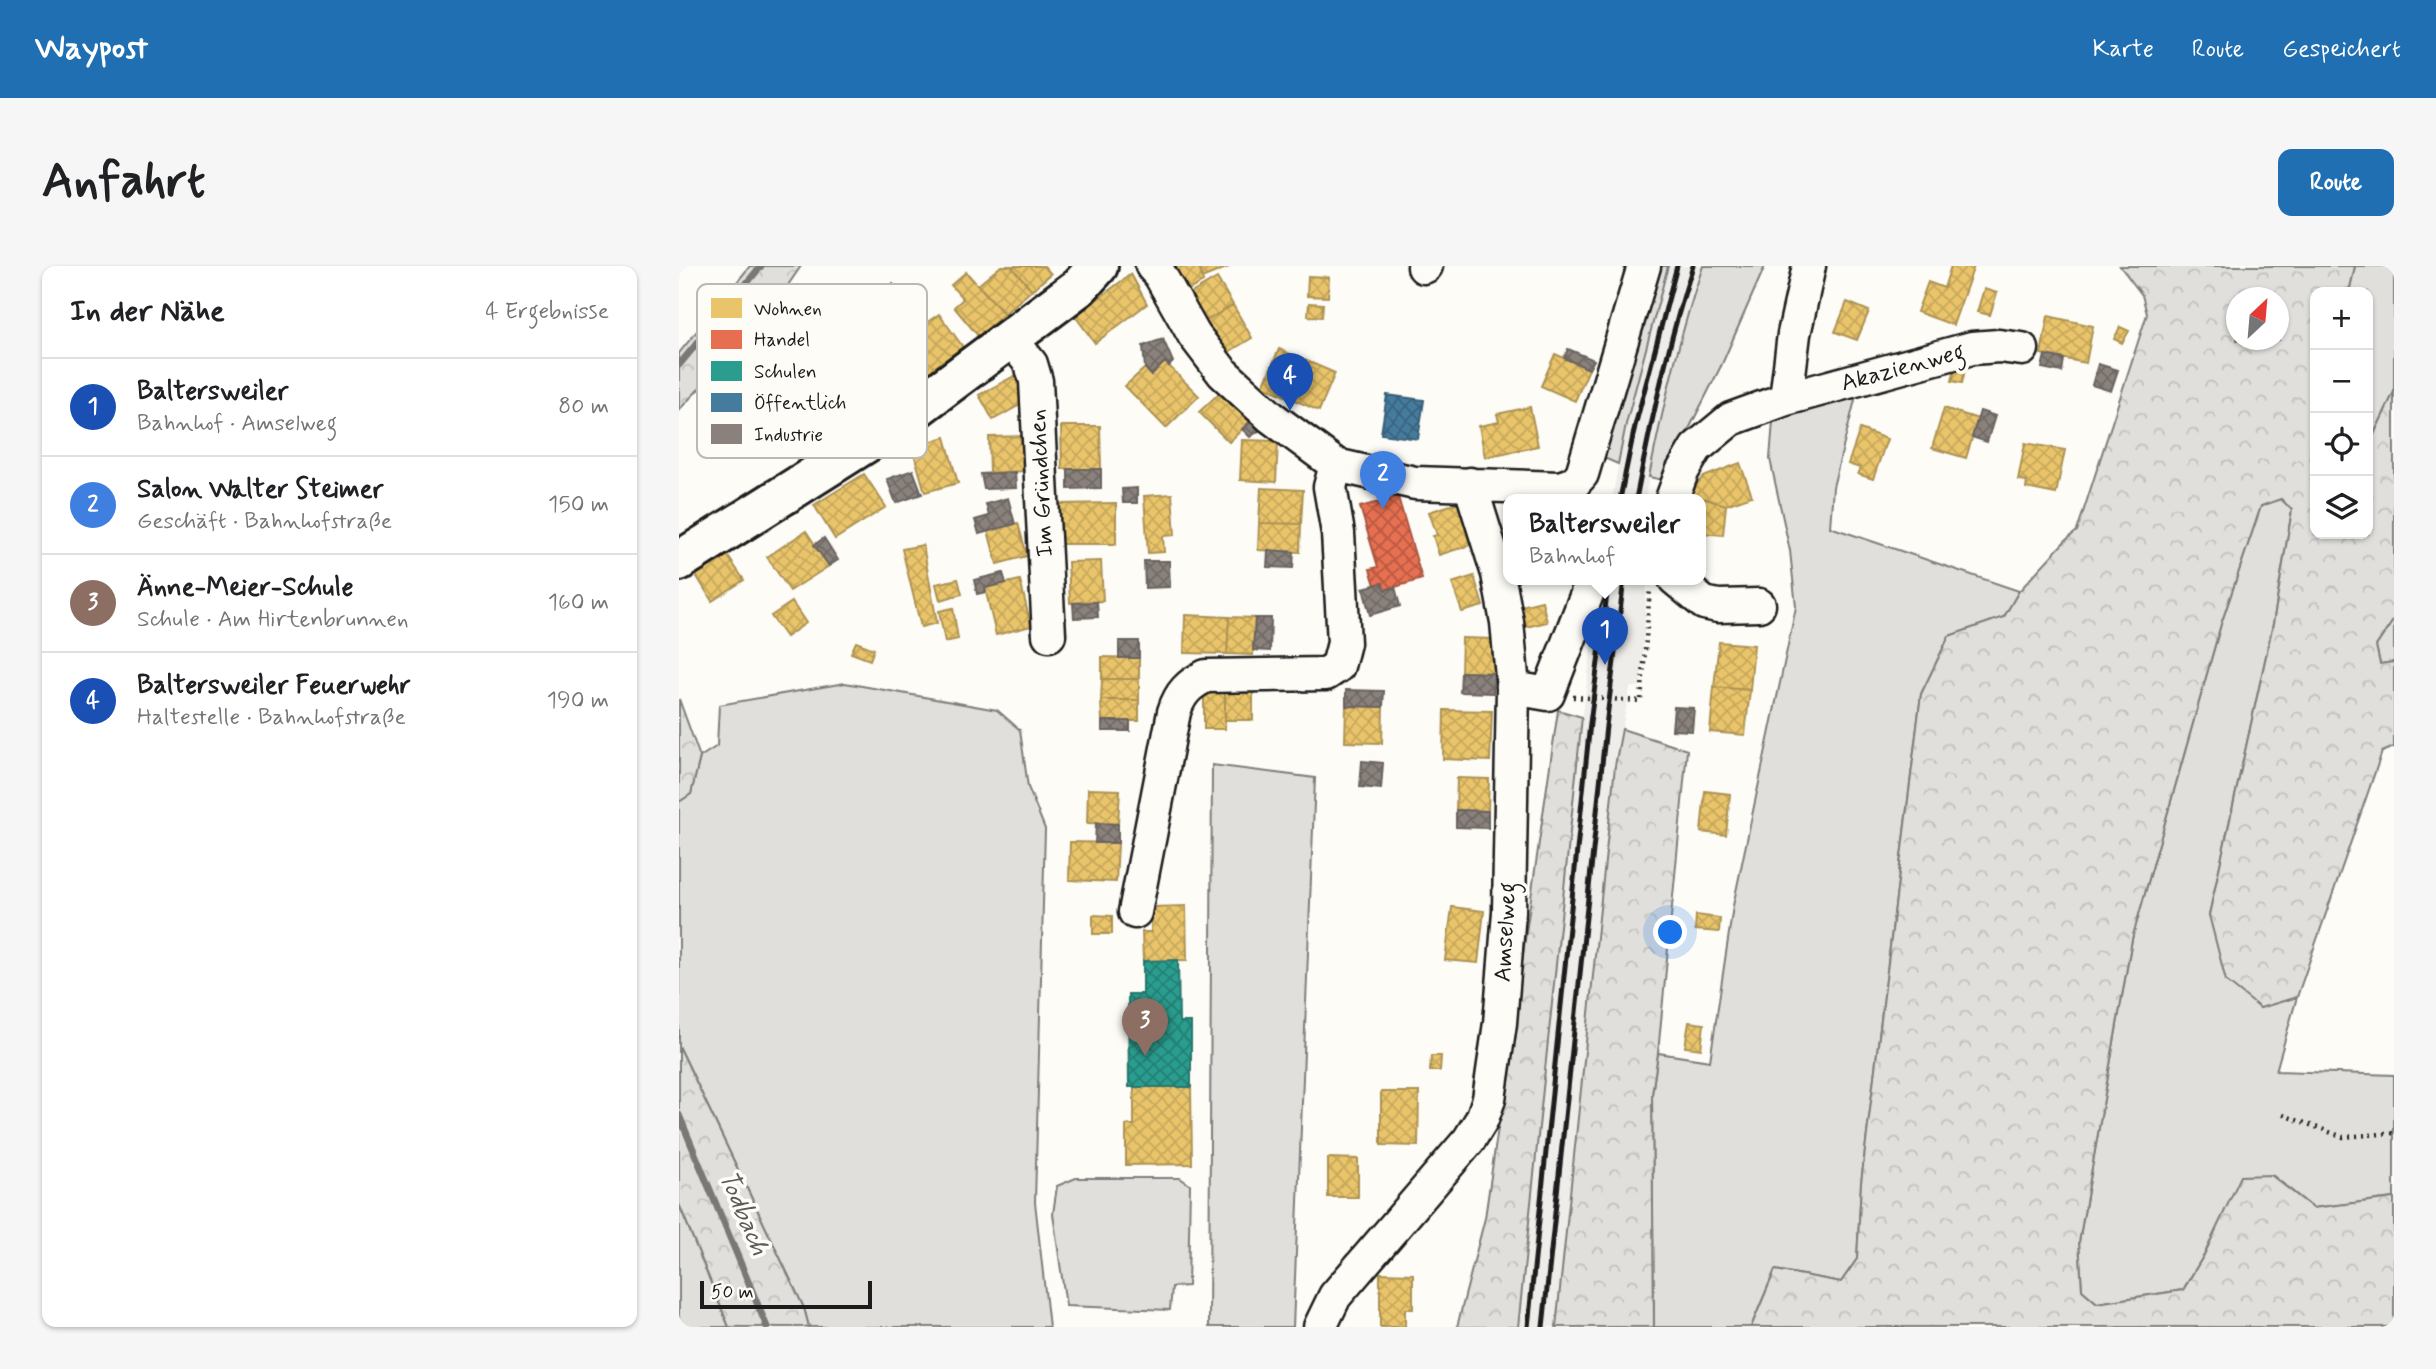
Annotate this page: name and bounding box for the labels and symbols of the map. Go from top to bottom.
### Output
legend [697,284,927,458]
north arrow [2226,287,2289,350]
text: Wohnen [754,297,822,322]
text: Handel [754,328,810,353]
street label: Akazienweg [1837,337,1969,402]
pin: 4 [1267,353,1313,411]
text: Schulen [754,360,817,385]
text: Öffentlich [754,391,846,416]
street label: Im Gründchen [1023,408,1061,558]
text: Industrie [754,423,823,448]
pin: 2 [1360,451,1406,509]
pin: 1 [1582,607,1628,665]
street label: Amselweg [1488,881,1527,983]
your location [1653,915,1687,949]
pin: 3 [1122,998,1168,1056]
water label: Todbach [710,1165,776,1261]
scale bar [700,1278,871,1310]

